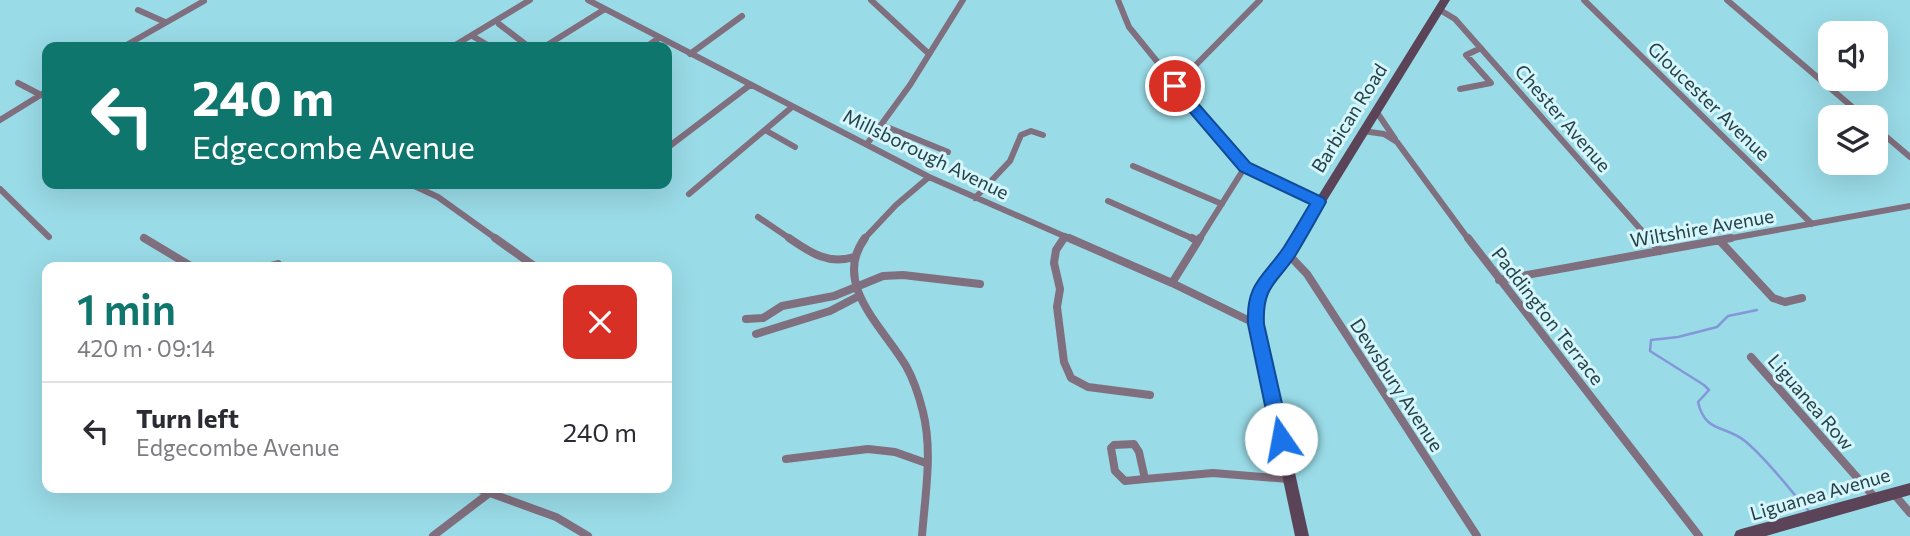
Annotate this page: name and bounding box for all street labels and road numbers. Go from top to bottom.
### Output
street label: Gloucester Avenue [1643,36,1775,165]
street label: Barbican Road [1306,59,1391,176]
street label: Chester Avenue [1510,59,1616,176]
street label: Millsborough Avenue [840,103,1013,204]
street label: Wiltshire Avenue [1628,204,1776,251]
street label: Paddington Terrace [1487,242,1609,389]
street label: Dewsbury Avenue [1346,314,1449,455]
street label: Liguanea Row [1764,349,1859,454]
street label: Liguanea Avenue [1747,463,1892,524]

